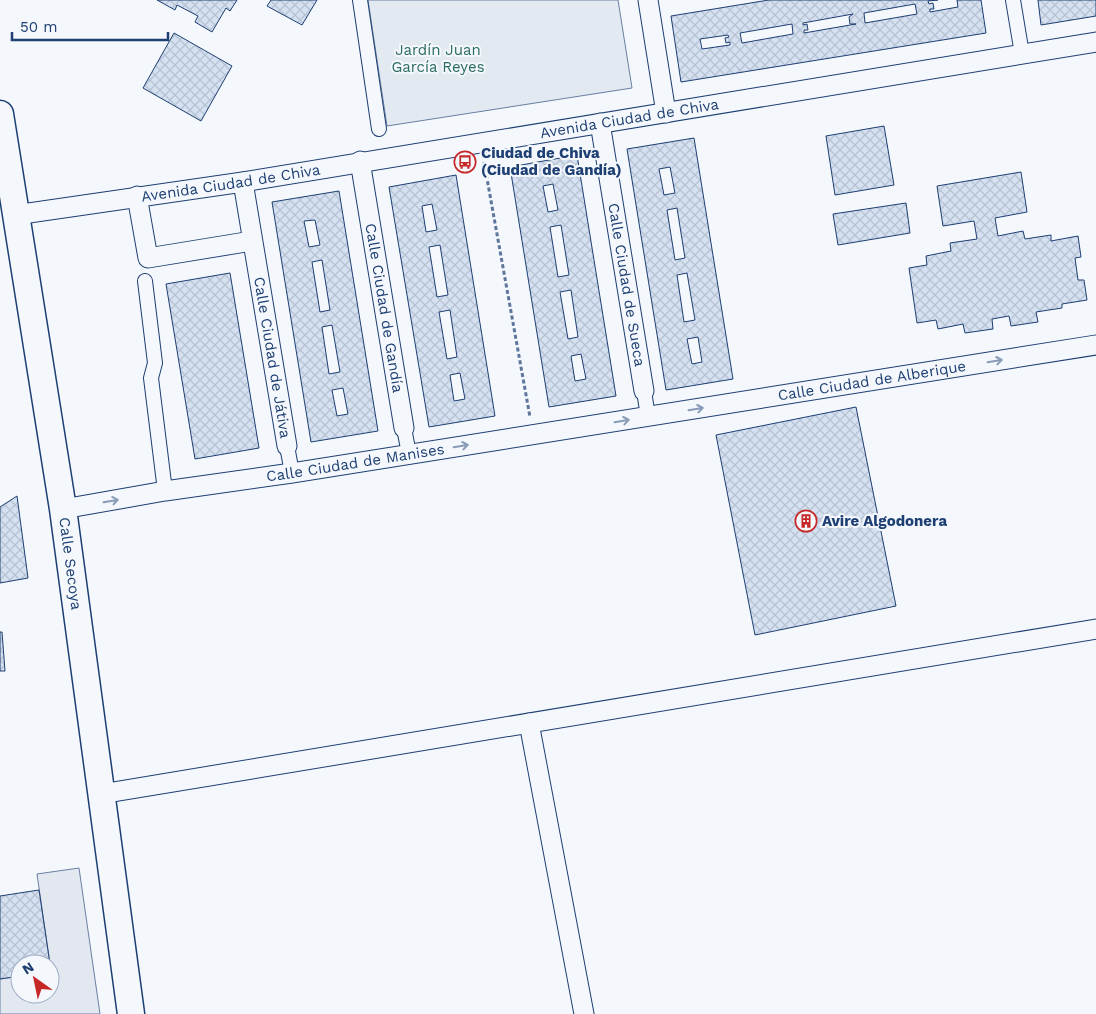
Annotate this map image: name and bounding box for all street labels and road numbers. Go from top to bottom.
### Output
street label: Avenida Ciudad de Chiva [539,95,721,142]
street label: Avenida Ciudad de Chiva [140,160,322,206]
street label: Calle Ciudad de Sueca [604,202,649,368]
street label: Calle Ciudad de Gandía [361,222,407,395]
street label: Calle Ciudad de Játiva [250,275,295,440]
street label: Calle Ciudad de Alberique [776,357,967,405]
street label: Calle Ciudad de Manises [265,440,446,486]
street label: Calle Secoya [55,516,86,611]

